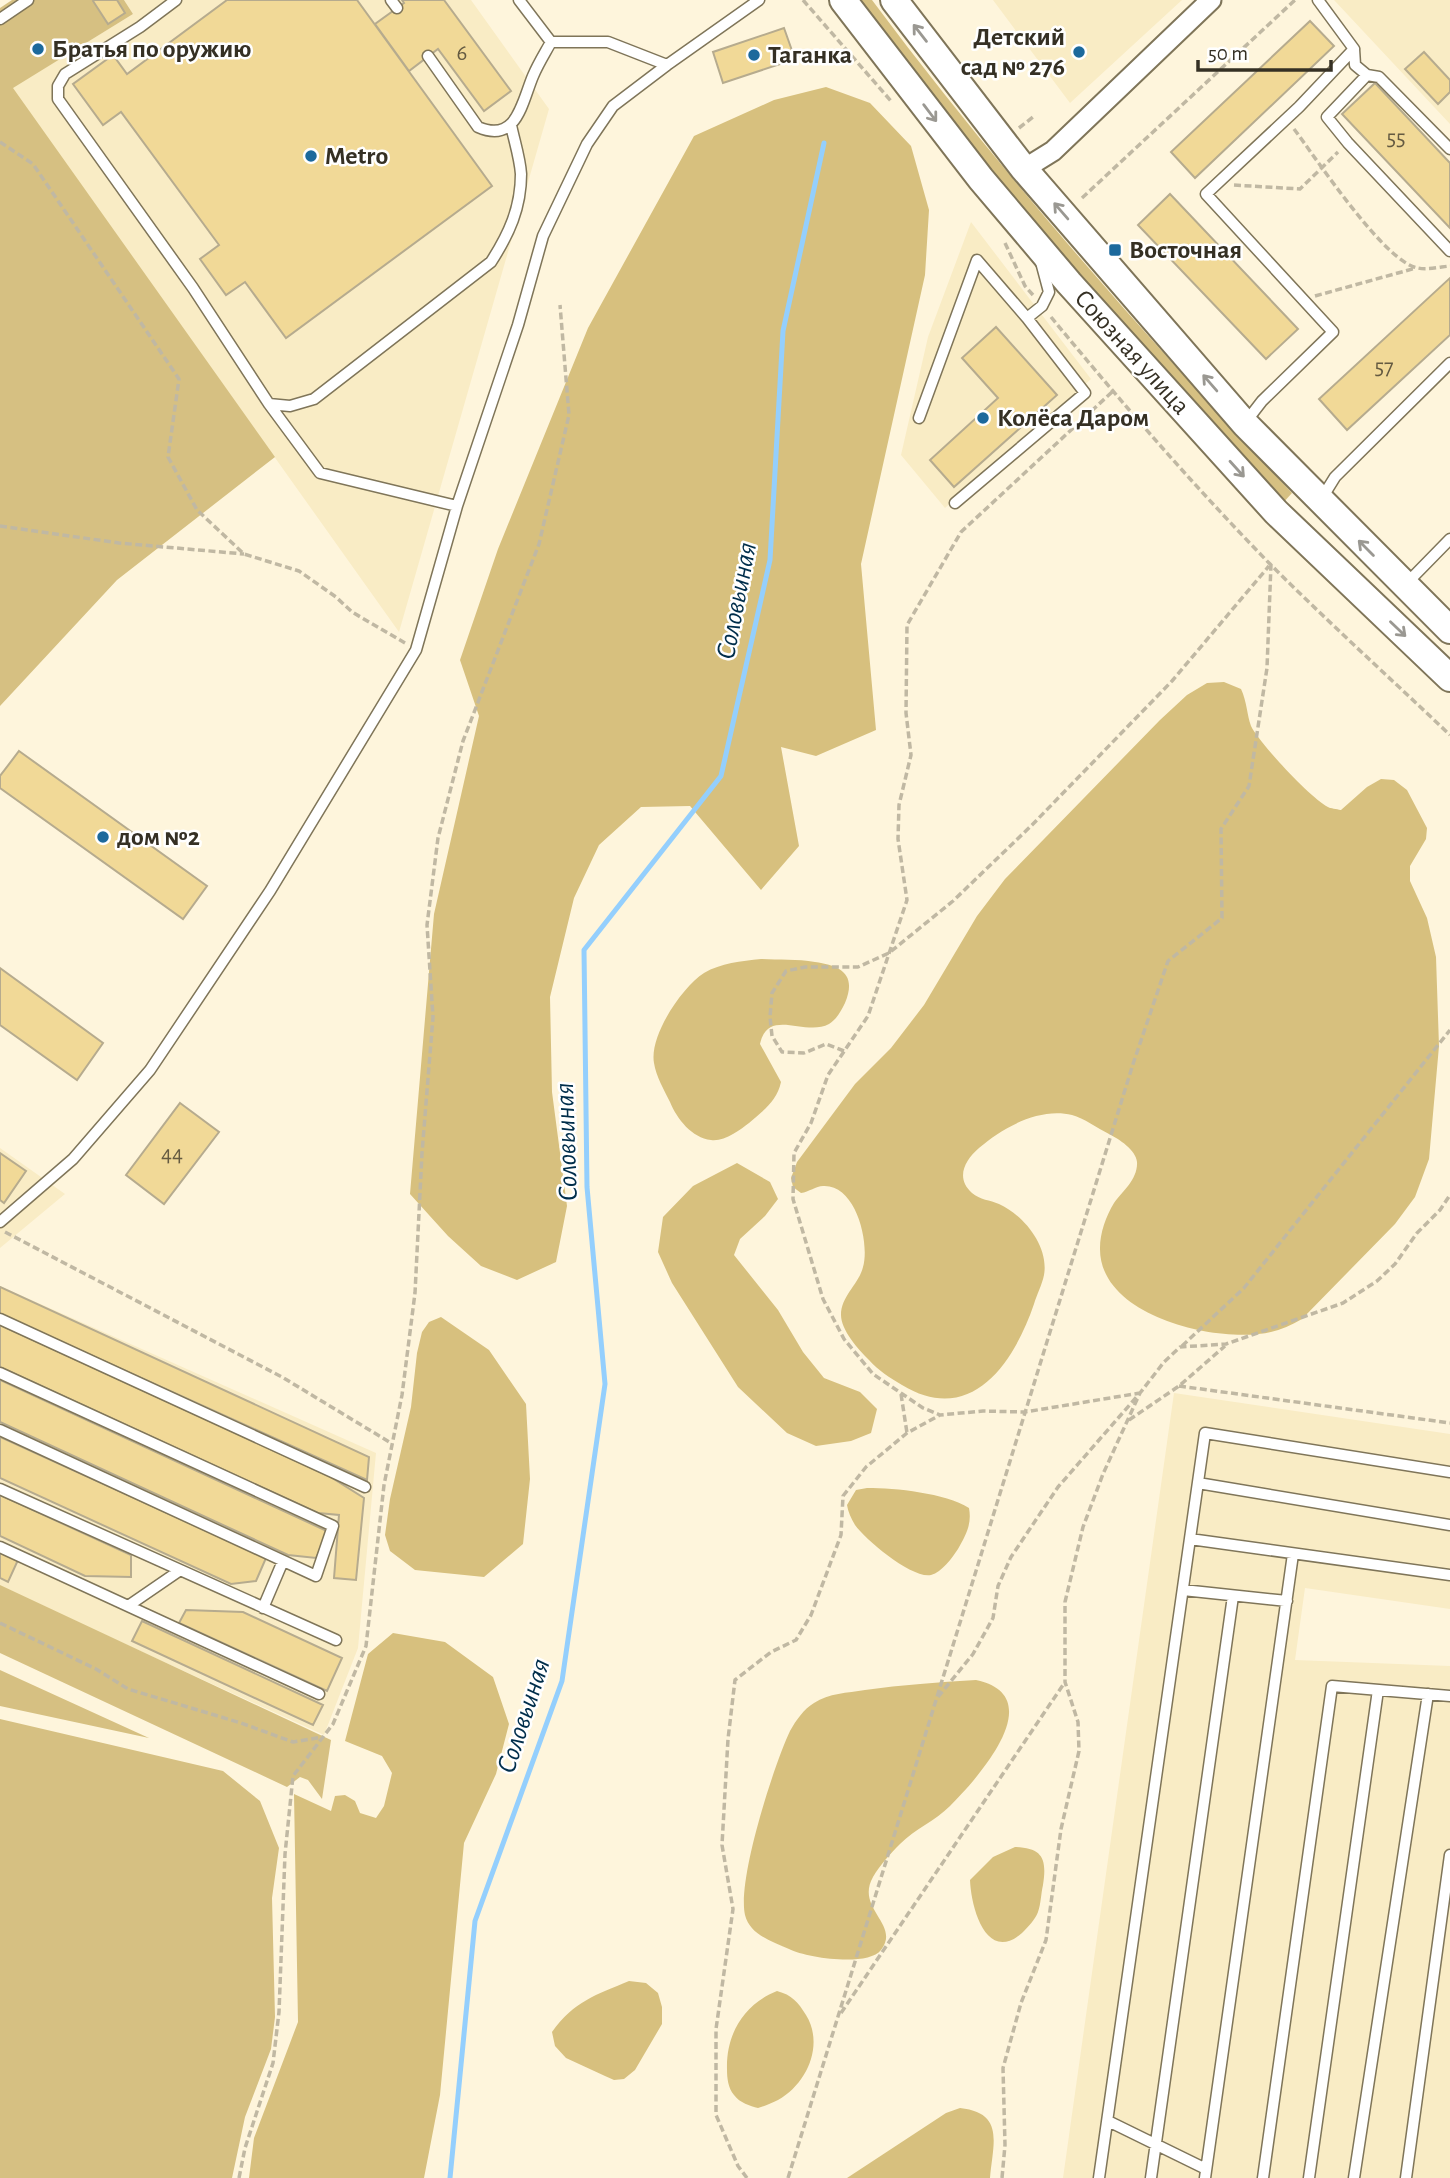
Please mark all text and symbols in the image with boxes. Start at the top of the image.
one-way arrow [912,24,927,42]
place label: Детский сад № 276 [961,24,1065,80]
scale bar [1198,28,1331,72]
place label: Братья по оружию [52,36,251,62]
marker: Братья по оружию [30,41,46,57]
house number: 6 [457,42,467,65]
place label: Таганка [768,42,852,68]
text: 50 m [1208,43,1248,64]
marker: Детский сад № 276 [1071,44,1087,60]
marker: Таганка [746,47,762,63]
one-way arrow [922,103,937,121]
house number: 55 [1386,127,1406,150]
place label: Metro [325,143,388,169]
marker: Metro [303,148,319,164]
one-way arrow [1053,202,1069,220]
place label: Восточная [1129,237,1242,263]
marker: Восточная [1107,242,1123,258]
street label: Союзная улица [1070,285,1195,419]
house number: 57 [1374,356,1394,379]
one-way arrow [1202,374,1218,392]
place label: Колёса Даром [997,405,1149,431]
marker: Колёса Даром [975,410,991,426]
one-way arrow [1229,460,1245,478]
one-way arrow [1358,539,1375,556]
water label: Соловьиная [712,540,762,662]
one-way arrow [1389,620,1406,637]
place label: дом №2 [117,824,200,850]
marker: дом №2 [95,829,111,845]
water label: Соловьиная [551,1082,583,1202]
house number: 44 [161,1143,183,1166]
water label: Соловьиная [492,1655,556,1777]

